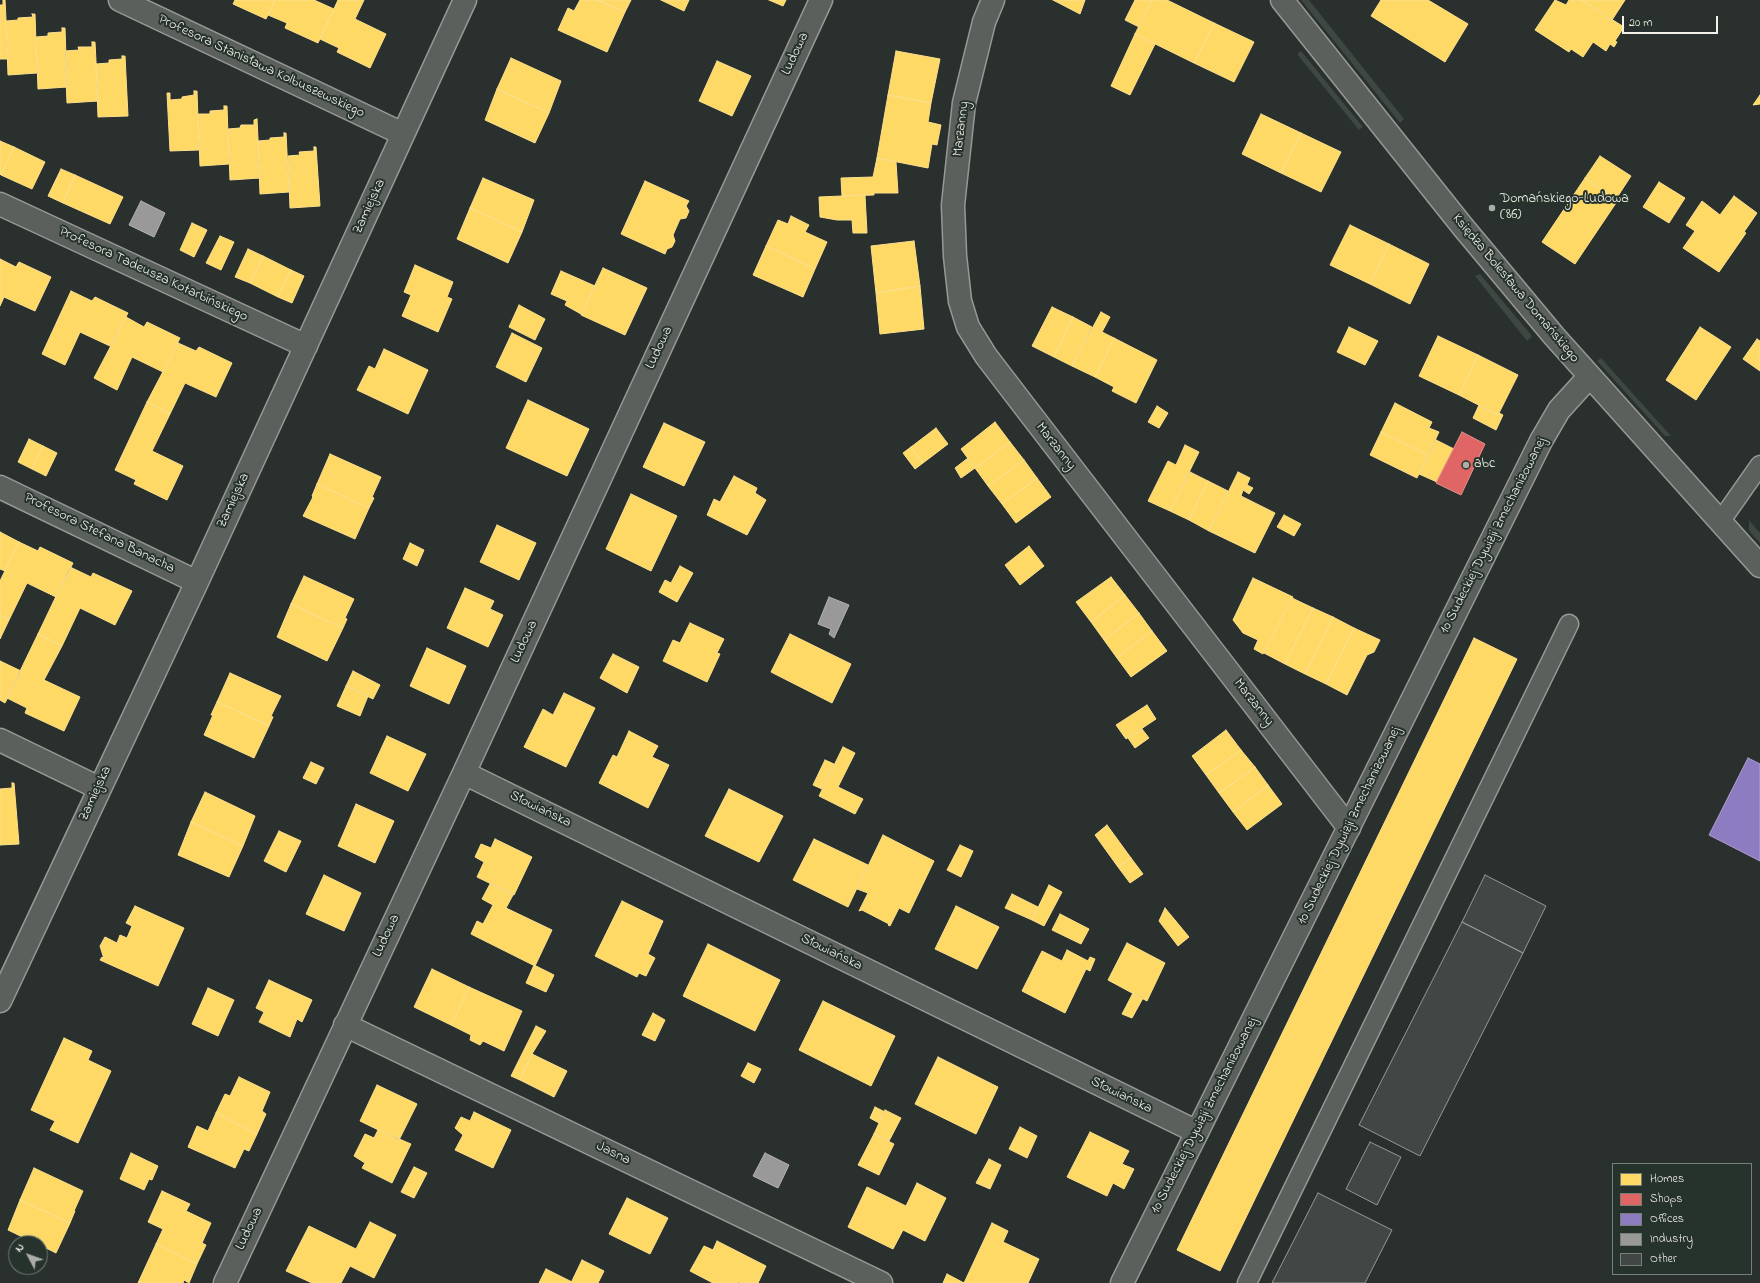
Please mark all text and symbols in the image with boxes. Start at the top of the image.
scale bar [1624,8,1720,34]
street label: Profesora Stanisława Kolbuszewskiego [155,12,367,122]
text: 20 m [1629,14,1652,32]
street label: Ludowa [779,30,813,78]
street label: Marzanny [950,100,974,158]
street label: Zamiejska [350,177,390,237]
place label: Domańskiego-Ludowa (86) [1500,192,1629,224]
marker: Domańskiego-Ludowa (86) [1487,203,1497,213]
street label: Księdza Bolesława Domańskiego [1448,211,1582,367]
street label: Profesora Tadeusza Kotarbińskiego [56,224,250,326]
street label: Ludowa [643,324,677,372]
street label: Marzanny [1031,420,1079,474]
street label: 10 Sudeckiej Dywizji Zmechanizowanej [1437,435,1551,637]
place label: abc [1474,457,1495,473]
marker: abc [1461,460,1471,470]
street label: Zamiejska [214,471,254,531]
street label: Profesora Stefana Banacha [21,490,177,578]
street label: Ludowa [508,618,542,666]
street label: Marzanny [1229,676,1277,730]
street label: 10 Sudeckiej Dywizji Zmechanizowanej [1295,724,1405,928]
street label: Zamiejska [76,764,116,824]
street label: Słowiańska [506,788,574,832]
street label: Ludowa [370,912,404,960]
street label: Słowiańska [797,931,865,975]
street label: 10 Sudeckiej Dywizji Zmechanizowanej [1148,1015,1262,1217]
street label: Słowiańska [1087,1074,1155,1118]
street label: Jasna [593,1139,633,1169]
legend [1612,1163,1752,1275]
text: Homes [1650,1170,1684,1188]
text: Shops [1650,1190,1682,1208]
street label: Ludowa [233,1205,267,1253]
text: Offices [1650,1210,1684,1228]
text: Industry [1650,1230,1693,1248]
north arrow [8,1235,48,1275]
text: N [11,1240,28,1256]
text: Other [1650,1250,1677,1268]

